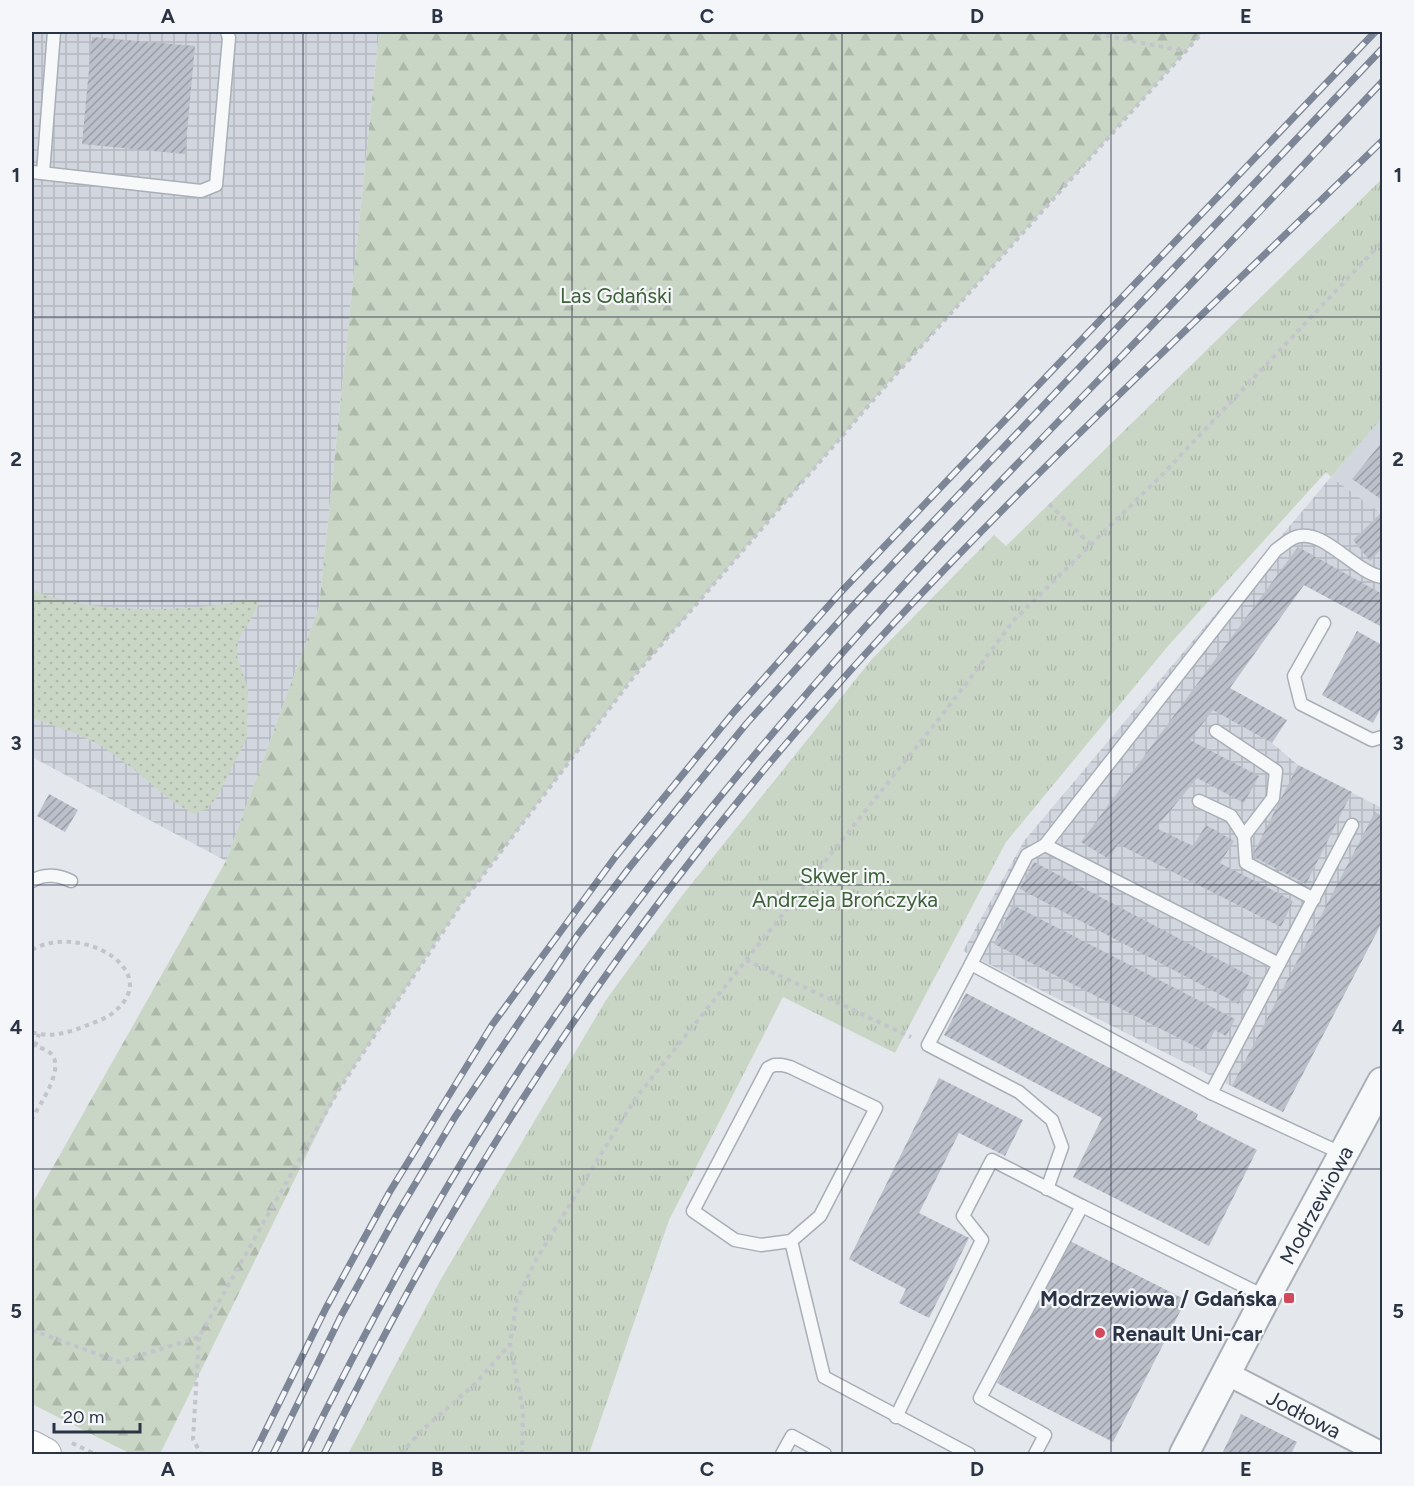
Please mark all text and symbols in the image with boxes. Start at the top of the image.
text: A [161,4,176,28]
text: B [431,4,443,28]
text: C [700,4,714,28]
text: D [970,4,984,28]
text: E [1240,4,1252,28]
text: 1 [12,163,20,187]
text: 1 [1394,163,1402,187]
park label: Las Gdański [560,283,672,308]
text: 2 [10,447,22,471]
text: 2 [1392,447,1404,471]
text: 3 [10,731,22,755]
text: 3 [1392,731,1404,755]
park label: Skwer im. Andrzeja Brończyka [752,863,938,912]
text: 4 [10,1015,23,1039]
text: 4 [1392,1015,1405,1039]
street label: Modrzewiowa [1274,1141,1358,1268]
place label: Modrzewiowa / Gdańska [1040,1286,1277,1311]
marker: Modrzewiowa / Gdańska [1282,1291,1296,1305]
text: 5 [10,1299,22,1323]
text: 5 [1392,1299,1404,1323]
place label: Renault Uni-car [1112,1321,1262,1346]
marker: Renault Uni-car [1093,1326,1107,1340]
street label: Jodłowa [1263,1384,1345,1443]
scale bar [54,1396,140,1434]
text: 20 m [63,1406,104,1428]
text: A [161,1457,176,1481]
text: B [431,1457,443,1481]
text: C [700,1457,714,1481]
text: D [970,1457,984,1481]
text: E [1240,1457,1252,1481]

